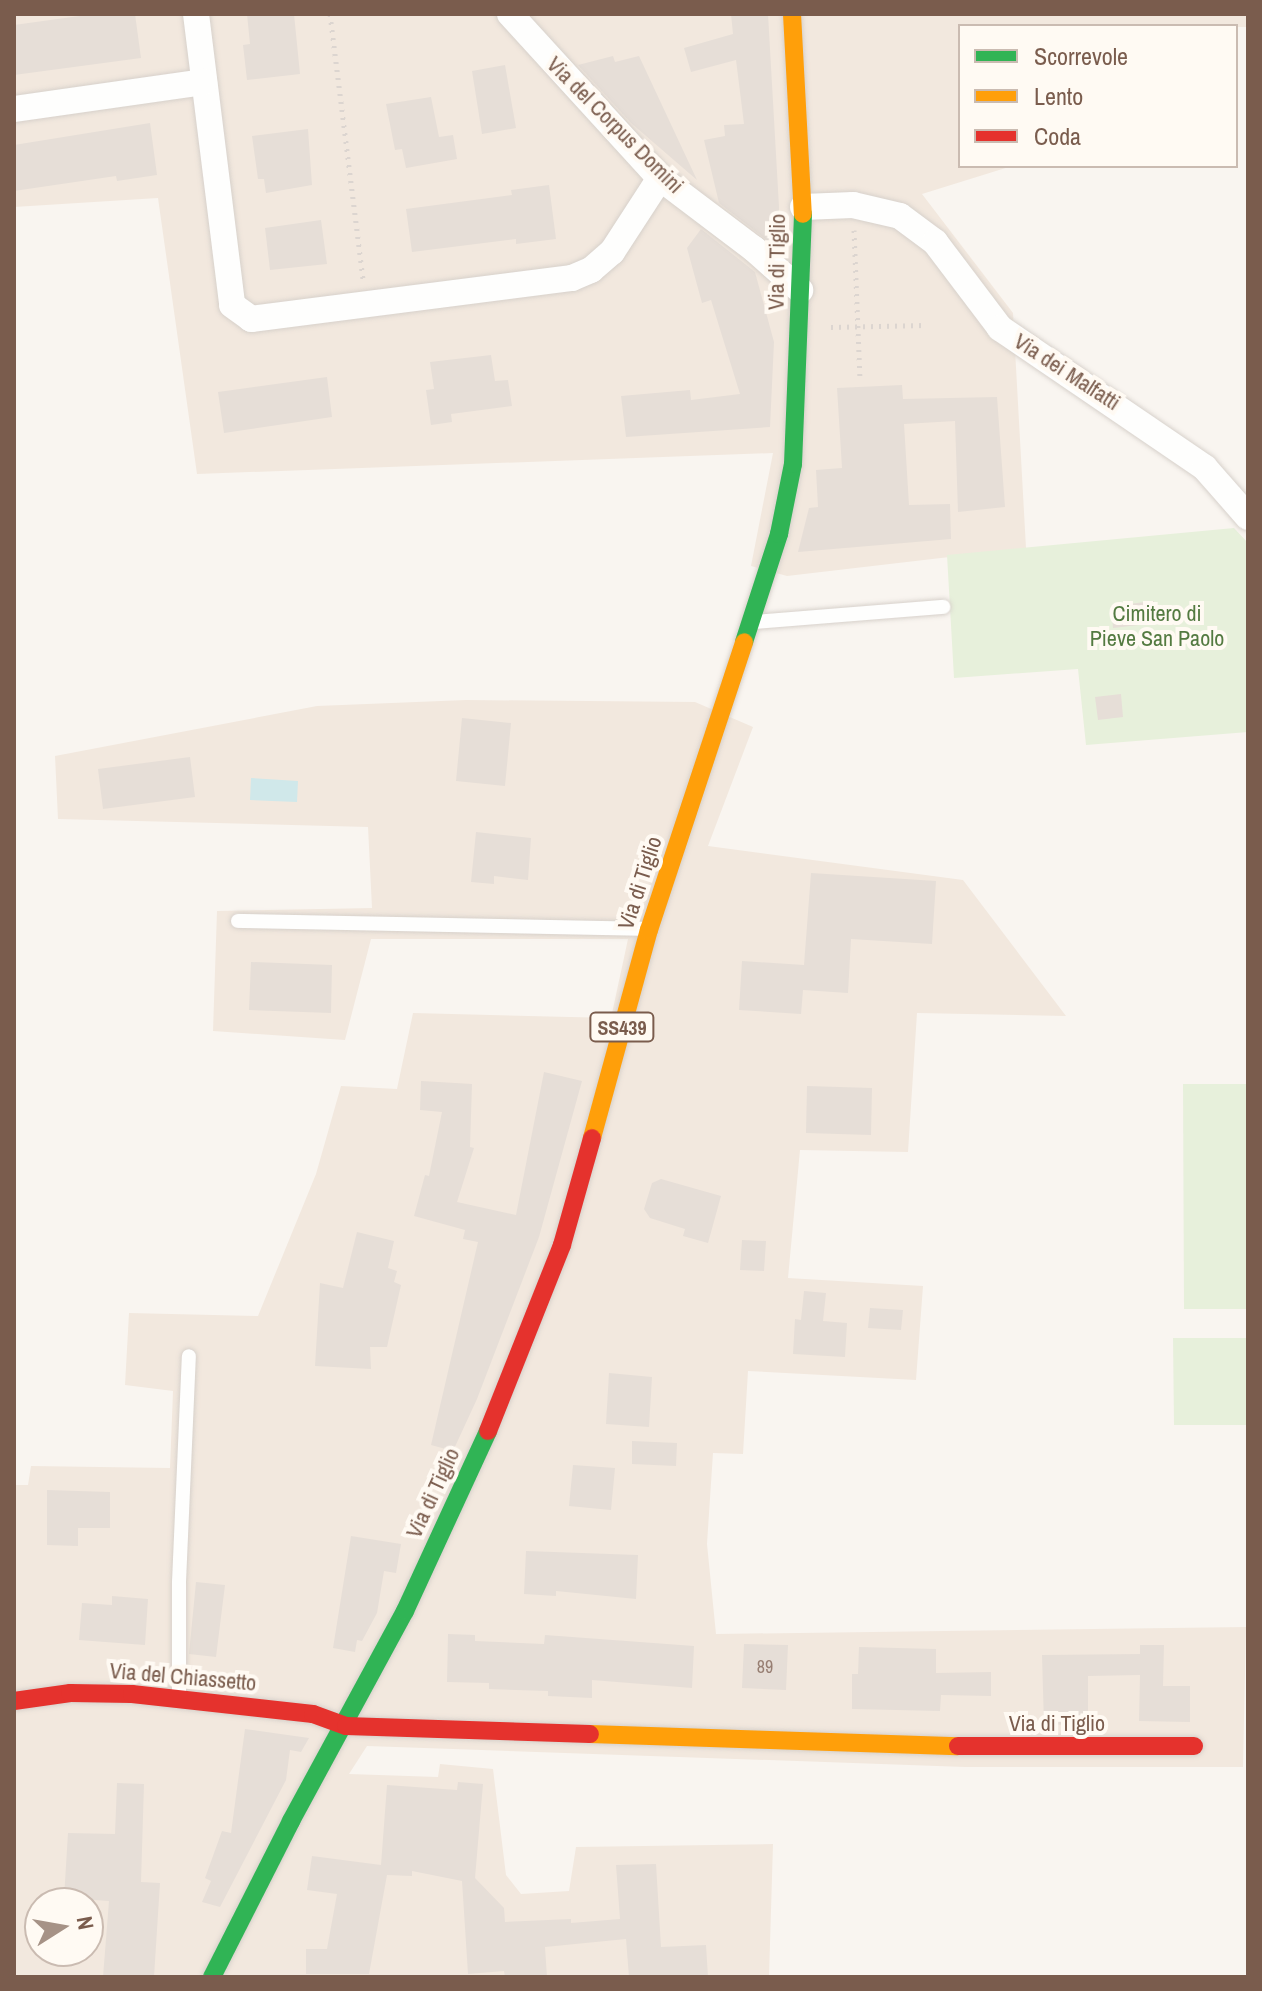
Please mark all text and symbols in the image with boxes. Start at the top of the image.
legend [958,24,1238,168]
text: Scorrevole [1034,40,1128,72]
street label: Via del Corpus Domini [541,51,689,199]
text: Lento [1034,80,1083,112]
text: Coda [1034,120,1081,152]
street label: Via di Tiglio [763,213,791,311]
street label: Via dei Malfatti [1009,328,1125,416]
park label: Cimitero di Pieve San Paolo [1090,600,1224,652]
street label: Via di Tiglio [613,833,667,933]
road number: SS439 [588,1011,656,1043]
street label: Via di Tiglio [401,1444,465,1542]
house number: 89 [757,1656,773,1678]
street label: Via del Chiassetto [109,1657,257,1697]
street label: Via di Tiglio [1009,1711,1105,1737]
north arrow [24,1887,104,1967]
text: N [70,1914,102,1932]

